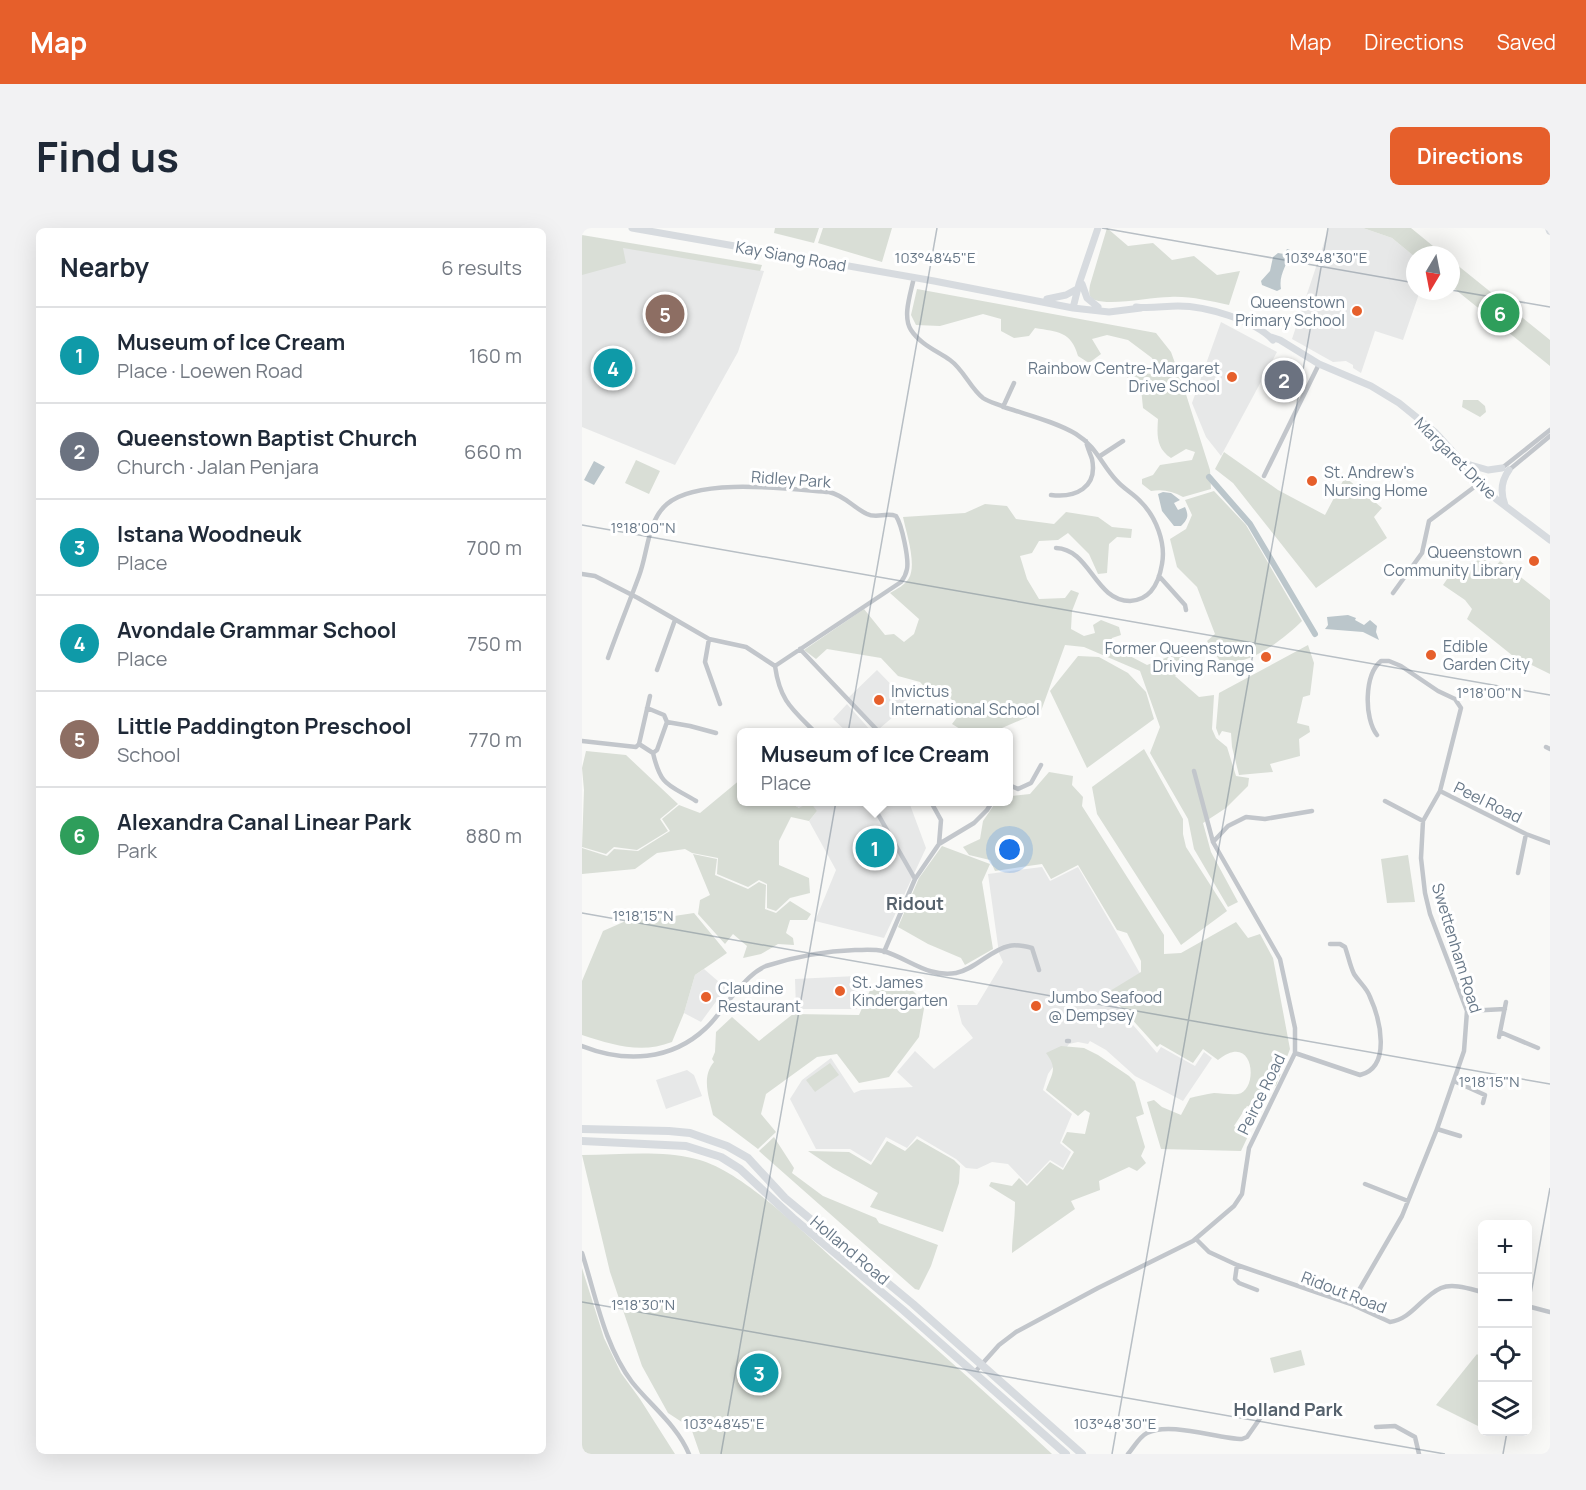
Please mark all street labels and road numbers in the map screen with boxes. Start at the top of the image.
street label: Kay Siang Road [734,235,848,277]
street label: Margaret Drive [1410,412,1502,504]
street label: Ridley Park [750,465,833,493]
street label: Peel Road [1450,776,1526,828]
street label: Swettenham Road [1427,880,1487,1016]
street label: Peirce Road [1232,1050,1290,1138]
street label: Holland Road [806,1210,894,1290]
street label: Ridout Road [1298,1266,1390,1318]

